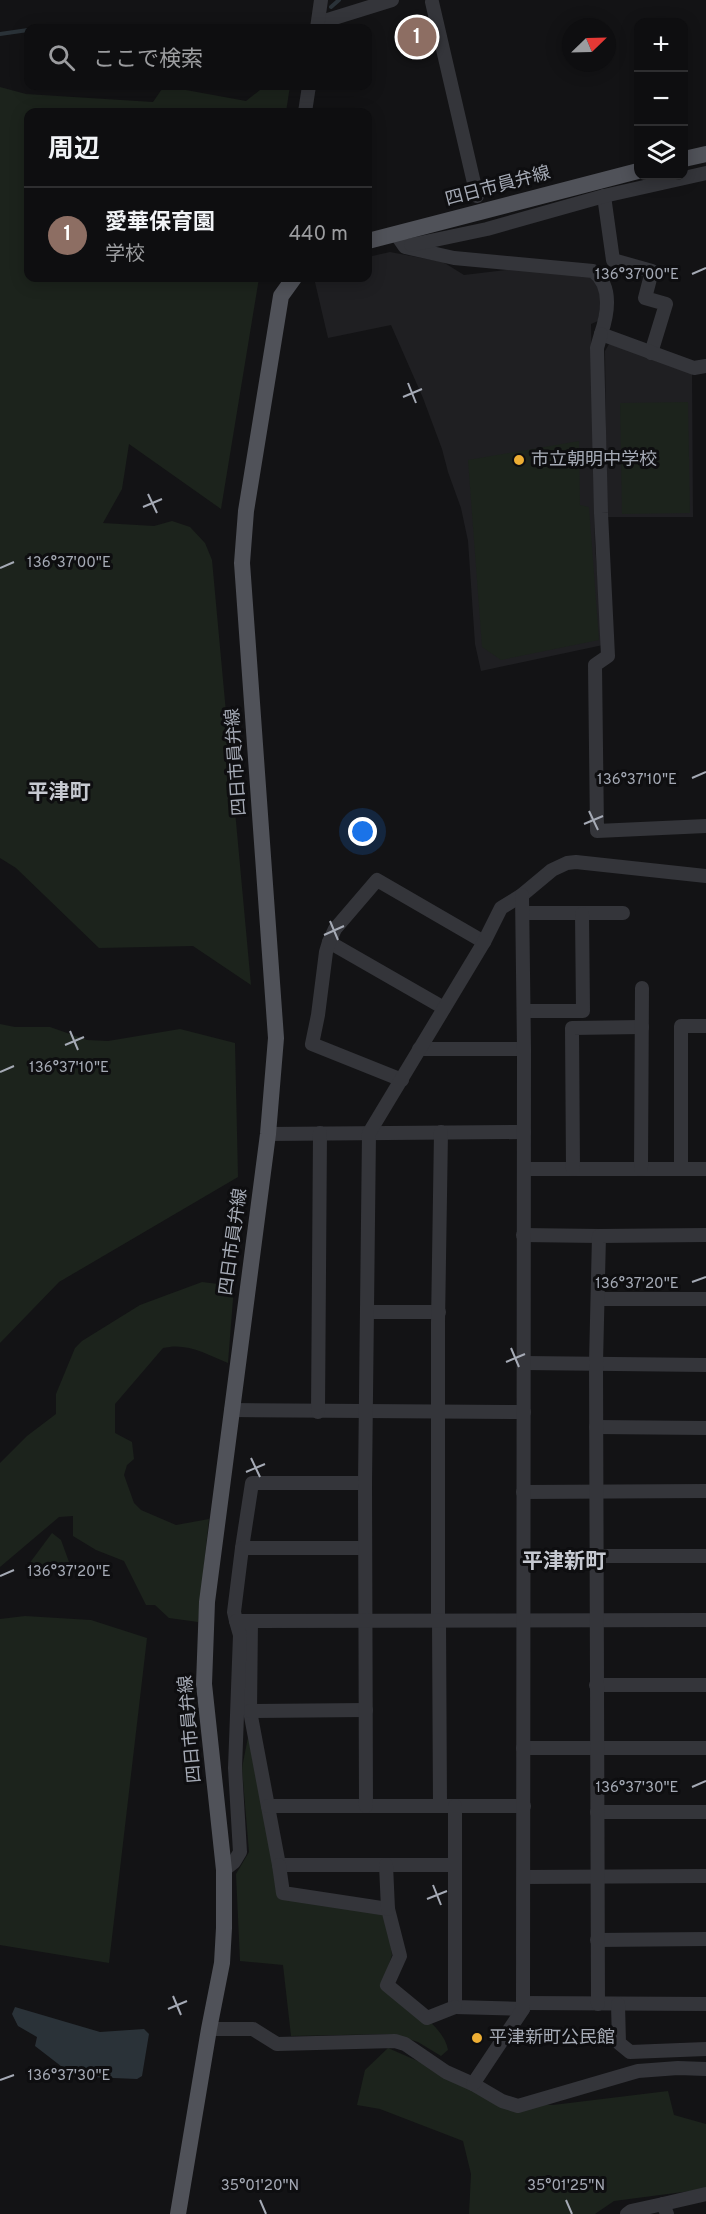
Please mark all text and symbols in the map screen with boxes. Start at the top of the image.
pin: 1 [398,15,436,60]
north arrow [562,18,616,72]
map controls [634,18,688,180]
button: + [634,18,688,72]
search box [24,24,372,90]
icon: search [45,41,78,74]
text: ここで検索 [93,47,203,74]
button: − [634,72,688,126]
button: layers [634,126,688,180]
text: 周辺 [48,134,100,167]
street label: 四日市員弁線 [443,162,553,212]
text: 愛華保育園 [105,210,215,237]
text: 1 [64,222,72,248]
text: 440 m [289,222,348,248]
text: 学校 [105,242,145,268]
text: 136°37'00"E [595,266,679,285]
place label: 市立朝明中学校 [531,449,657,472]
marker: 市立朝明中学校 [512,453,526,467]
text: 136°37'00"E [27,554,111,573]
street label: 四日市員弁線 [222,707,252,817]
text: 136°37'10"E [597,771,677,790]
district label: 平津町 [28,780,91,807]
your location [348,817,377,846]
text: 136°37'10"E [29,1059,109,1078]
street label: 四日市員弁線 [215,1187,253,1297]
text: 136°37'20"E [595,1275,679,1294]
district label: 平津新町 [522,1549,606,1576]
text: 136°37'20"E [27,1563,111,1582]
street label: 四日市員弁線 [175,1674,207,1784]
text: 136°37'30"E [595,1779,679,1798]
place label: 平津新町公民館 [489,2027,615,2050]
marker: 平津新町公民館 [470,2031,484,2045]
text: 136°37'30"E [27,2067,111,2086]
text: 35°01'20"N [221,2177,299,2196]
text: 35°01'25"N [527,2177,605,2196]

